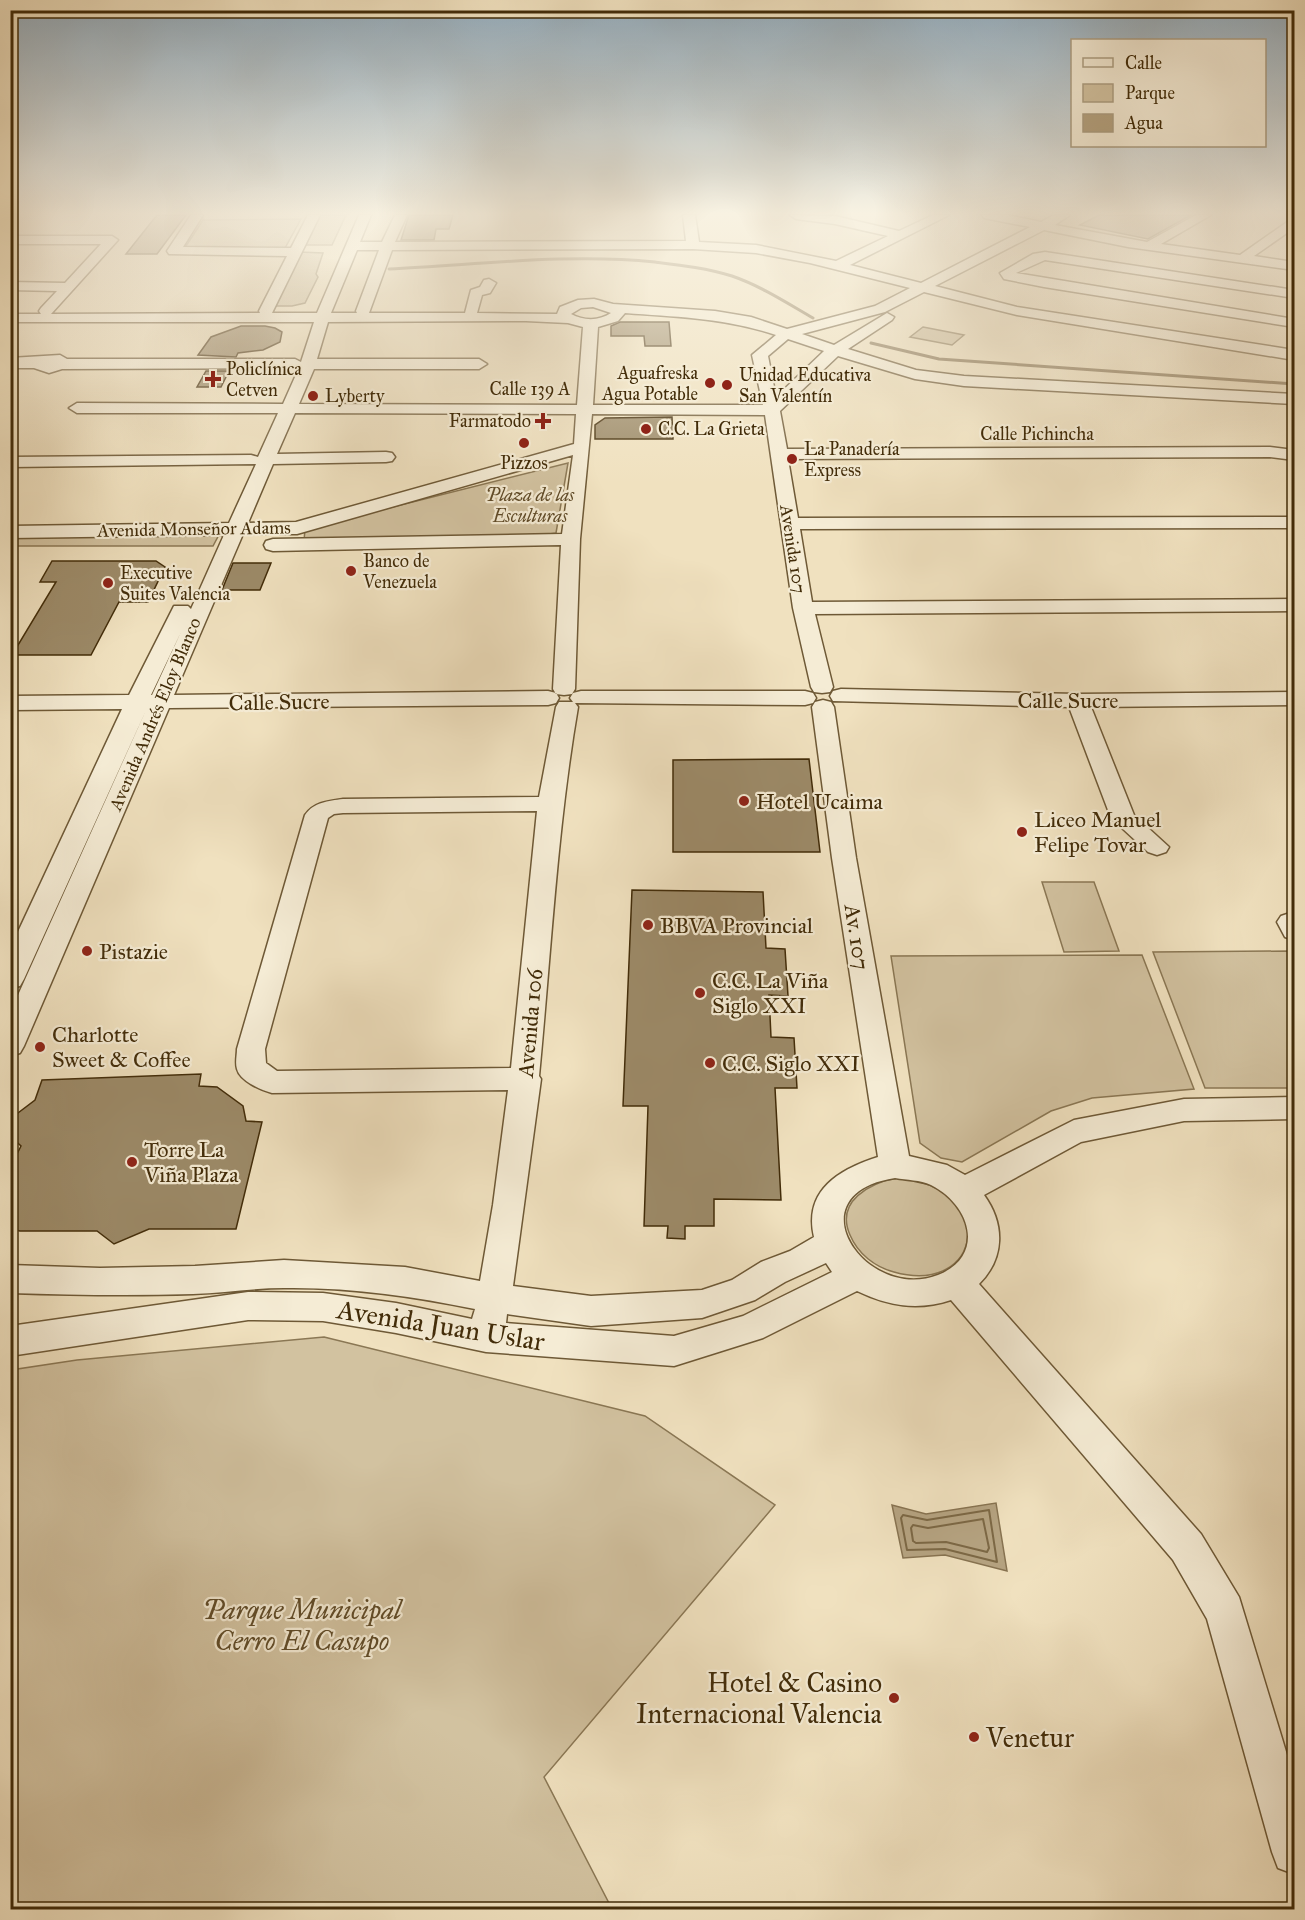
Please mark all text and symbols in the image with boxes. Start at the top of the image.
legend [1071,39,1266,147]
text: Calle [1125,52,1162,74]
text: Parque [1125,82,1175,105]
text: Agua [1124,112,1163,135]
place label: Policlínica Cetven [226,358,302,401]
place label: Aguafreska Agua Potable [601,362,698,406]
place label: Unidad Educativa San Valentín [739,364,871,407]
marker: Policlínica Cetven [204,370,222,388]
marker: Aguafreska Agua Potable [703,376,717,390]
street label: Calle 139 A [490,378,570,400]
marker: Unidad Educativa San Valentín [720,378,734,392]
place label: Lyberty [325,385,385,407]
marker: Lyberty [306,389,320,403]
place label: Farmatodo [449,410,531,432]
marker: Farmatodo [536,414,550,428]
place label: C.C. La Grieta [658,418,765,440]
marker: C.C. La Grieta [639,422,653,436]
street label: Calle Pichincha [980,423,1094,445]
marker: Pizzos [517,436,531,450]
place label: La Panadería Express [804,438,900,481]
place label: Pizzos [500,452,548,474]
marker: La Panadería Express [785,452,799,466]
park label: Plaza de las Esculturas [486,484,575,527]
street label: Avenida 107 [775,502,811,595]
street label: Avenida Monseñor Adams [96,516,291,542]
place label: Banco de Venezuela [362,550,437,593]
place label: Executive Suites Valencia [120,562,230,605]
marker: Banco de Venezuela [344,564,358,578]
marker: Executive Suites Valencia [101,576,115,590]
street label: Avenida Andrés Eloy Blanco [104,614,206,815]
street label: Calle Sucre [1018,687,1118,714]
street label: Calle Sucre [228,688,330,716]
place label: Hotel Ucaima [756,788,884,815]
marker: Hotel Ucaima [737,794,751,808]
place label: Liceo Manuel Felipe Tovar [1034,806,1161,858]
marker: Liceo Manuel Felipe Tovar [1015,825,1029,839]
street label: Av. 107 [838,901,876,972]
place label: BBVA Provincial [660,912,813,939]
marker: BBVA Provincial [641,918,655,932]
place label: Pistazie [99,938,168,965]
marker: Pistazie [80,944,94,958]
street label: Avenida 106 [512,967,548,1079]
place label: C.C. La Viña Siglo XXI [712,967,829,1019]
marker: C.C. La Viña Siglo XXI [693,986,707,1000]
place label: Charlotte Sweet & Coffee [52,1021,191,1073]
marker: Charlotte Sweet & Coffee [33,1040,47,1054]
place label: C.C. Siglo XXI [722,1050,860,1077]
marker: C.C. Siglo XXI [703,1056,717,1070]
place label: Torre La Viña Plaza [143,1136,239,1188]
marker: Torre La Viña Plaza [125,1155,139,1169]
street label: Avenida Juan Uslar [334,1292,548,1358]
park label: Parque Municipal Cerro El Casupo [203,1593,404,1658]
place label: Hotel & Casino Internacional Valencia [636,1666,883,1730]
marker: Hotel & Casino Internacional Valencia [887,1691,901,1705]
place label: Venetur [985,1721,1075,1754]
marker: Venetur [967,1730,981,1744]

